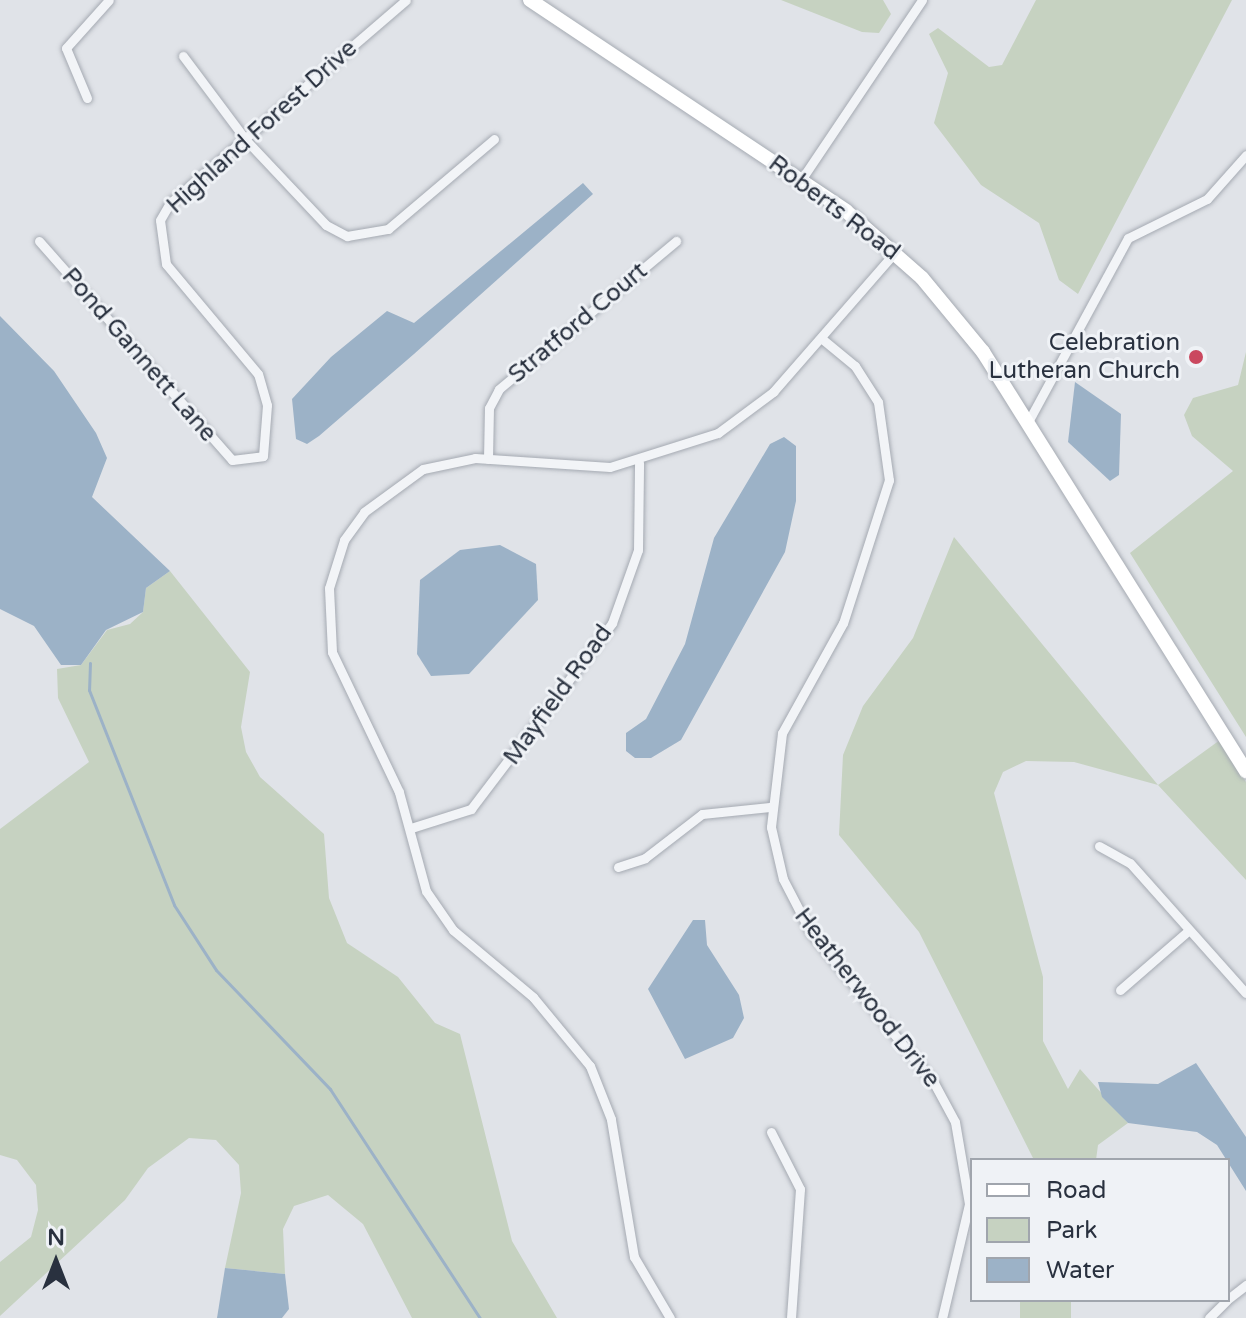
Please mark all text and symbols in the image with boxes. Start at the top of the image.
street label: Highland Forest Drive [161,34,363,220]
street label: Roberts Road [763,149,905,267]
street label: Stratford Court [503,257,653,389]
street label: Pond Gannett Lane [56,262,222,448]
place label: Celebration Lutheran Church [989,329,1180,385]
marker: Celebration Lutheran Church [1187,348,1205,366]
street label: Mayfield Road [498,619,618,771]
street label: Heatherwood Drive [788,903,946,1093]
legend [970,1158,1230,1302]
text: Road [1046,1176,1106,1205]
text: Park [1046,1216,1097,1245]
north arrow [16,1222,96,1302]
text: N [47,1225,65,1251]
text: Water [1046,1256,1114,1285]

